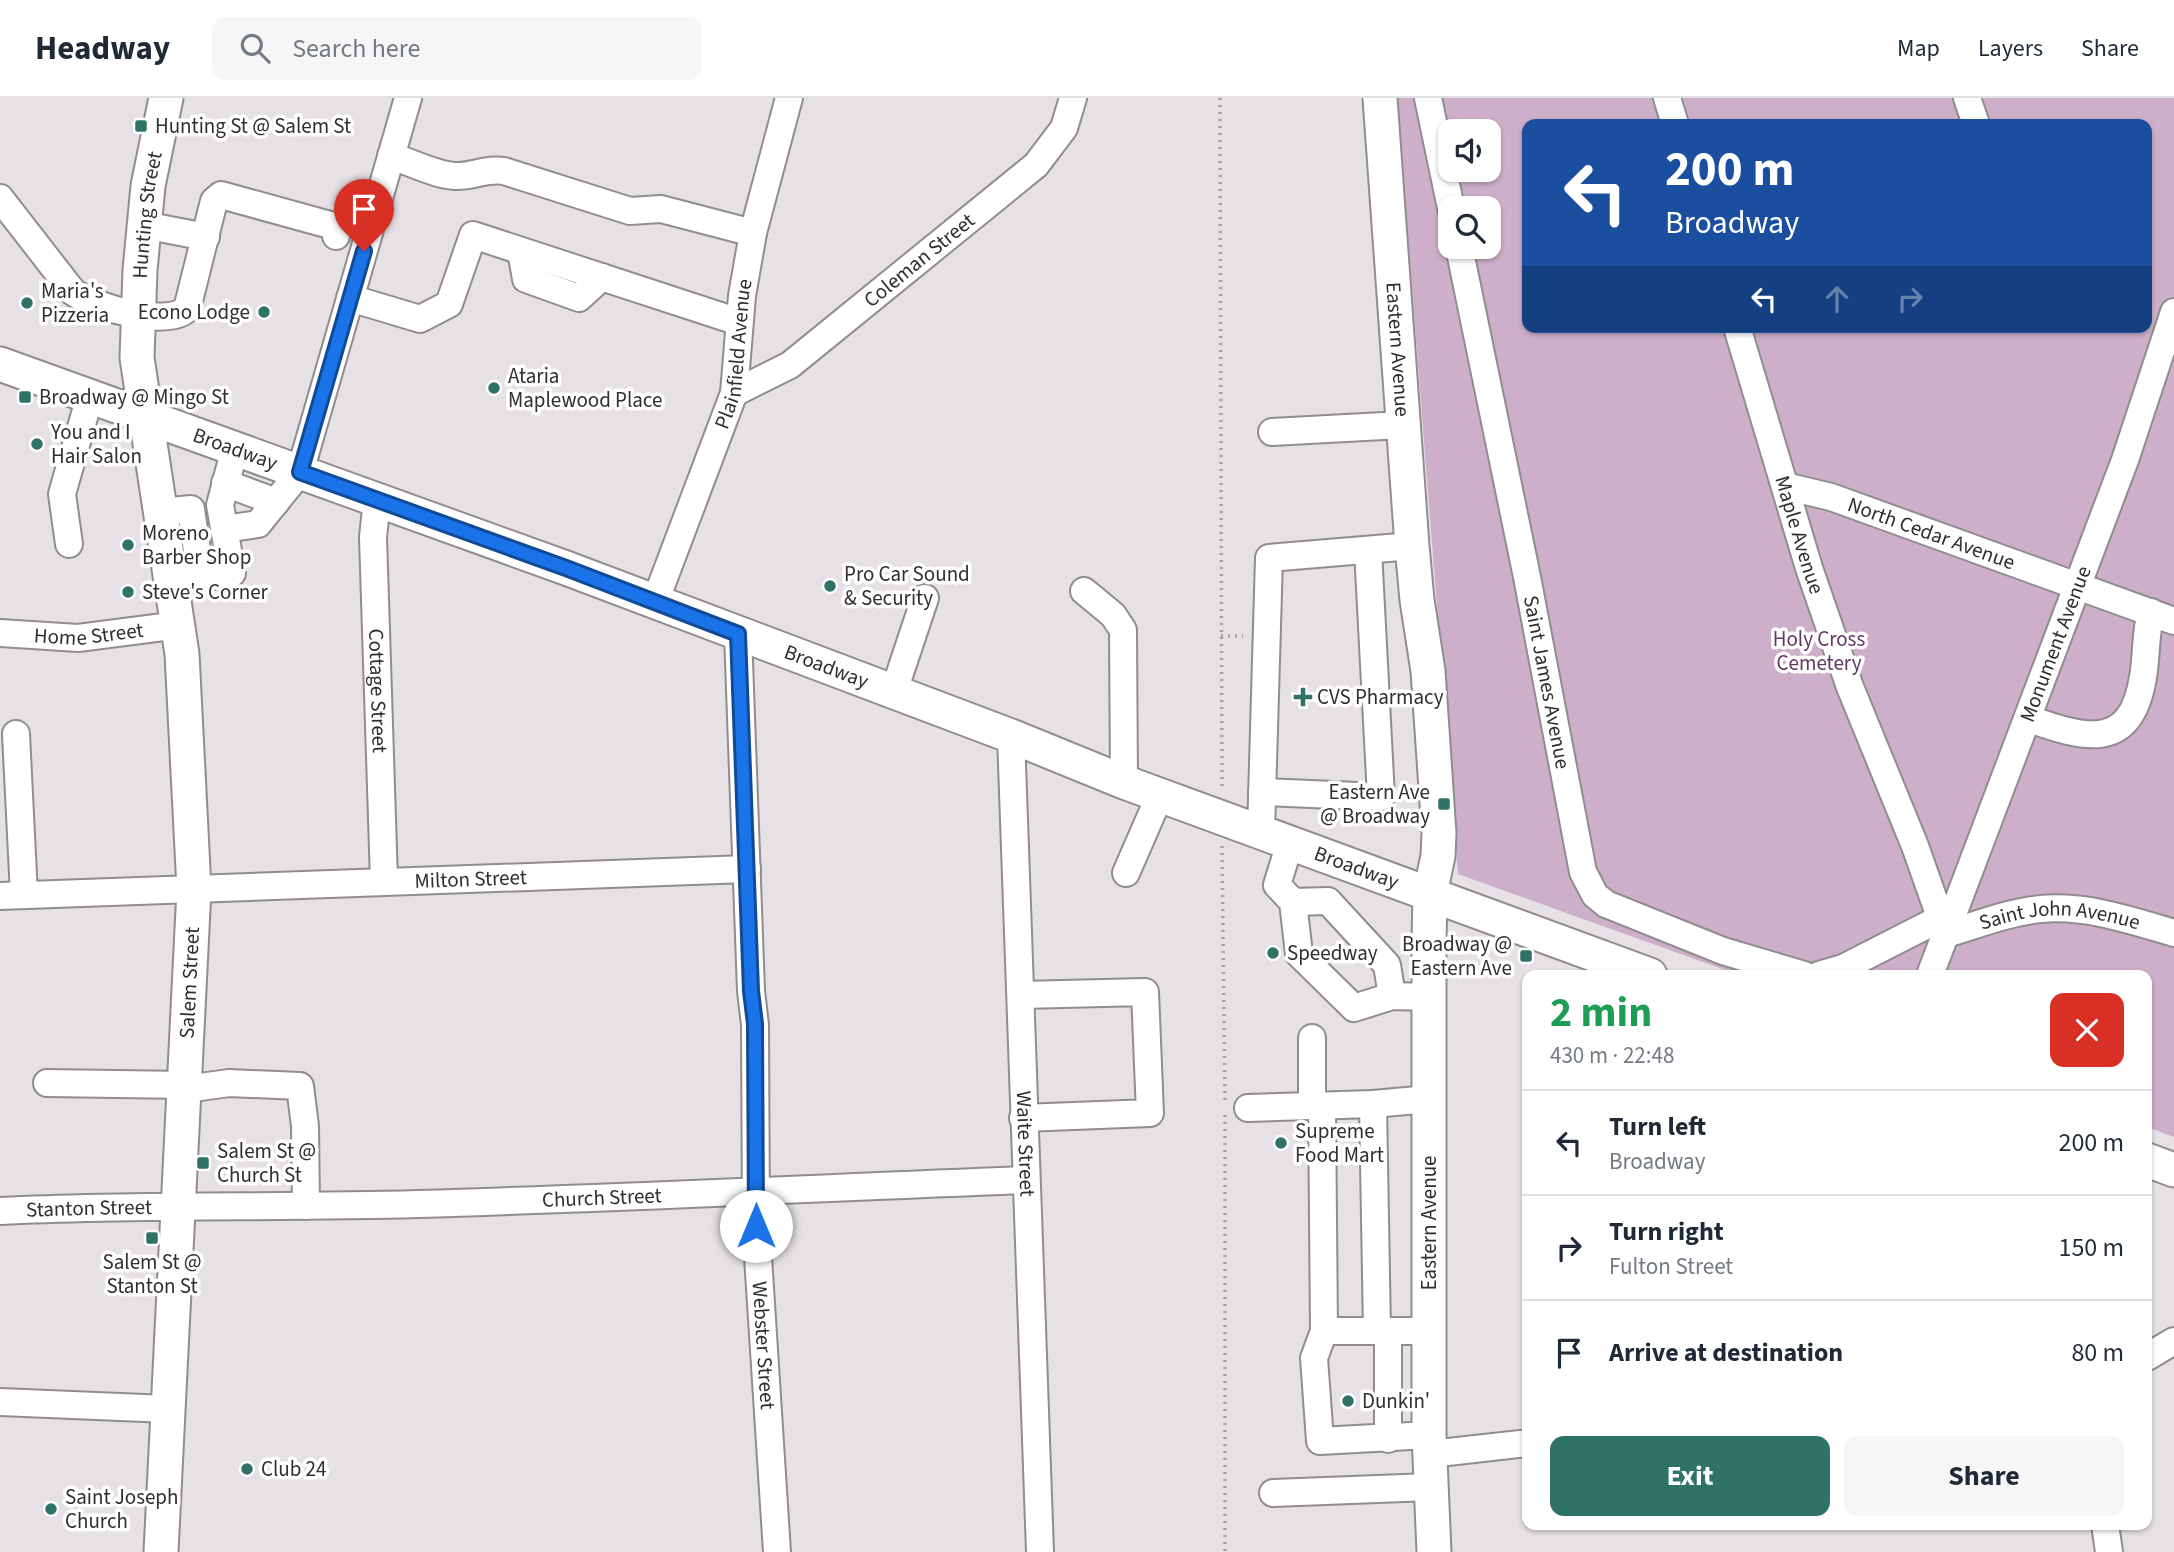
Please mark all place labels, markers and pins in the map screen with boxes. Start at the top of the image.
place label: Hunting St @ Salem St [155,111,351,141]
marker: Hunting St @ Salem St [133,118,149,134]
pin [334,179,394,251]
place label: Maria's Pizzeria [41,276,109,330]
marker: Maria's Pizzeria [19,295,35,311]
place label: Econo Lodge [138,297,250,327]
marker: Econo Lodge [256,304,272,320]
place label: Ataria Maplewood Place [508,361,662,415]
marker: Ataria Maplewood Place [486,380,502,396]
place label: Broadway @ Mingo St [39,382,229,412]
marker: Broadway @ Mingo St [17,389,33,405]
place label: You and I Hair Salon [50,417,142,471]
marker: You and I Hair Salon [29,436,45,452]
place label: Moreno Barber Shop [142,518,251,572]
marker: Moreno Barber Shop [120,537,136,553]
place label: Pro Car Sound & Security [844,559,970,613]
place label: Steve's Corner [142,577,269,607]
marker: Pro Car Sound & Security [822,578,838,594]
marker: Steve's Corner [120,584,136,600]
place label: CVS Pharmacy [1317,682,1444,712]
marker: CVS Pharmacy [1295,689,1311,705]
place label: Eastern Ave @ Broadway [1320,777,1430,831]
marker: Eastern Ave @ Broadway [1436,796,1452,812]
place label: Broadway @ Eastern Ave [1402,929,1512,983]
place label: Speedway [1287,938,1378,968]
marker: Speedway [1265,945,1281,961]
marker: Broadway @ Eastern Ave [1518,948,1534,964]
place label: Supreme Food Mart [1295,1116,1384,1170]
marker: Supreme Food Mart [1273,1135,1289,1151]
place label: Salem St @ Church St [217,1136,316,1190]
marker: Salem St @ Church St [195,1155,211,1171]
marker: Salem St @ Stanton St [144,1230,160,1246]
place label: Salem St @ Stanton St [103,1247,201,1301]
place label: Dunkin' [1362,1386,1430,1416]
marker: Dunkin' [1340,1393,1356,1409]
place label: Club 24 [261,1454,326,1484]
marker: Club 24 [239,1461,255,1477]
place label: Saint Joseph Church [65,1482,178,1536]
marker: Saint Joseph Church [43,1501,59,1517]

